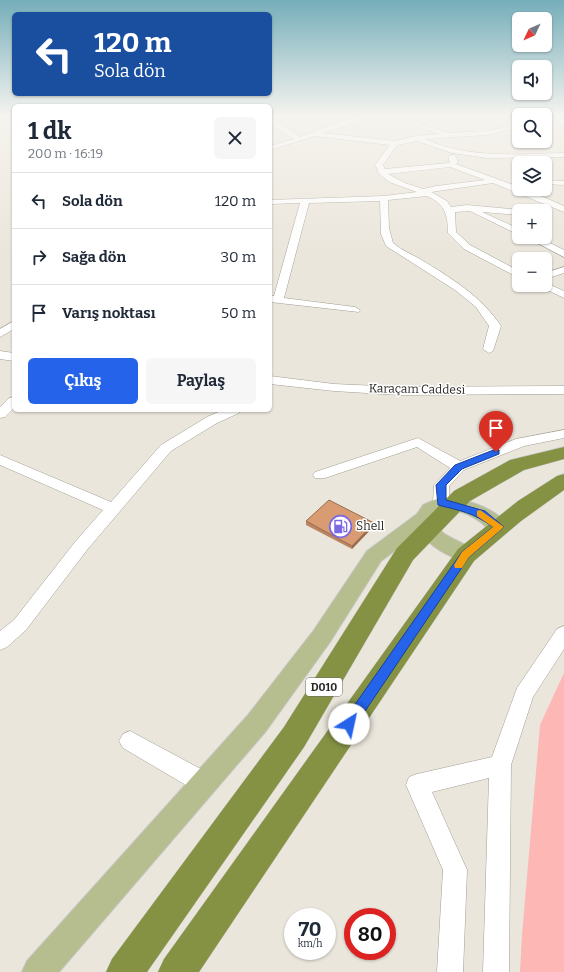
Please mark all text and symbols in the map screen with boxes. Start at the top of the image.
north arrow [512,12,552,52]
map controls [512,12,552,292]
text: 120 m [94,26,171,59]
icon: left [28,28,80,80]
text: Sola dön [94,60,166,82]
button: sound [512,60,552,100]
button: search [512,108,552,148]
text: 1 dk [28,117,71,145]
button: close [214,117,256,159]
text: 200 m · 16:19 [28,146,103,161]
button: layers [512,156,552,196]
icon: left [28,190,50,212]
text: Sola dön [62,192,123,210]
text: 120 m [215,192,256,210]
button: + [512,204,552,244]
icon: right [28,246,50,268]
text: Sağa dön [62,248,126,266]
text: 30 m [221,248,256,266]
button: − [512,252,552,292]
icon: arrive [28,302,50,324]
text: Varış noktası [62,304,155,322]
text: 50 m [221,304,256,322]
button: Çıkış [28,358,138,404]
button: Paylaş [146,358,256,404]
street label: Karaçam Caddesi [369,381,466,397]
pin [479,411,513,452]
icon: arrive [485,417,507,439]
fuel station icon: Shell [327,513,353,539]
place label: Shell [356,519,385,533]
road number: D010 [306,678,342,696]
position arrow [328,703,370,745]
speed limit sign: 80 [344,908,396,960]
text: 70 [298,917,322,941]
text: km/h [298,938,322,950]

